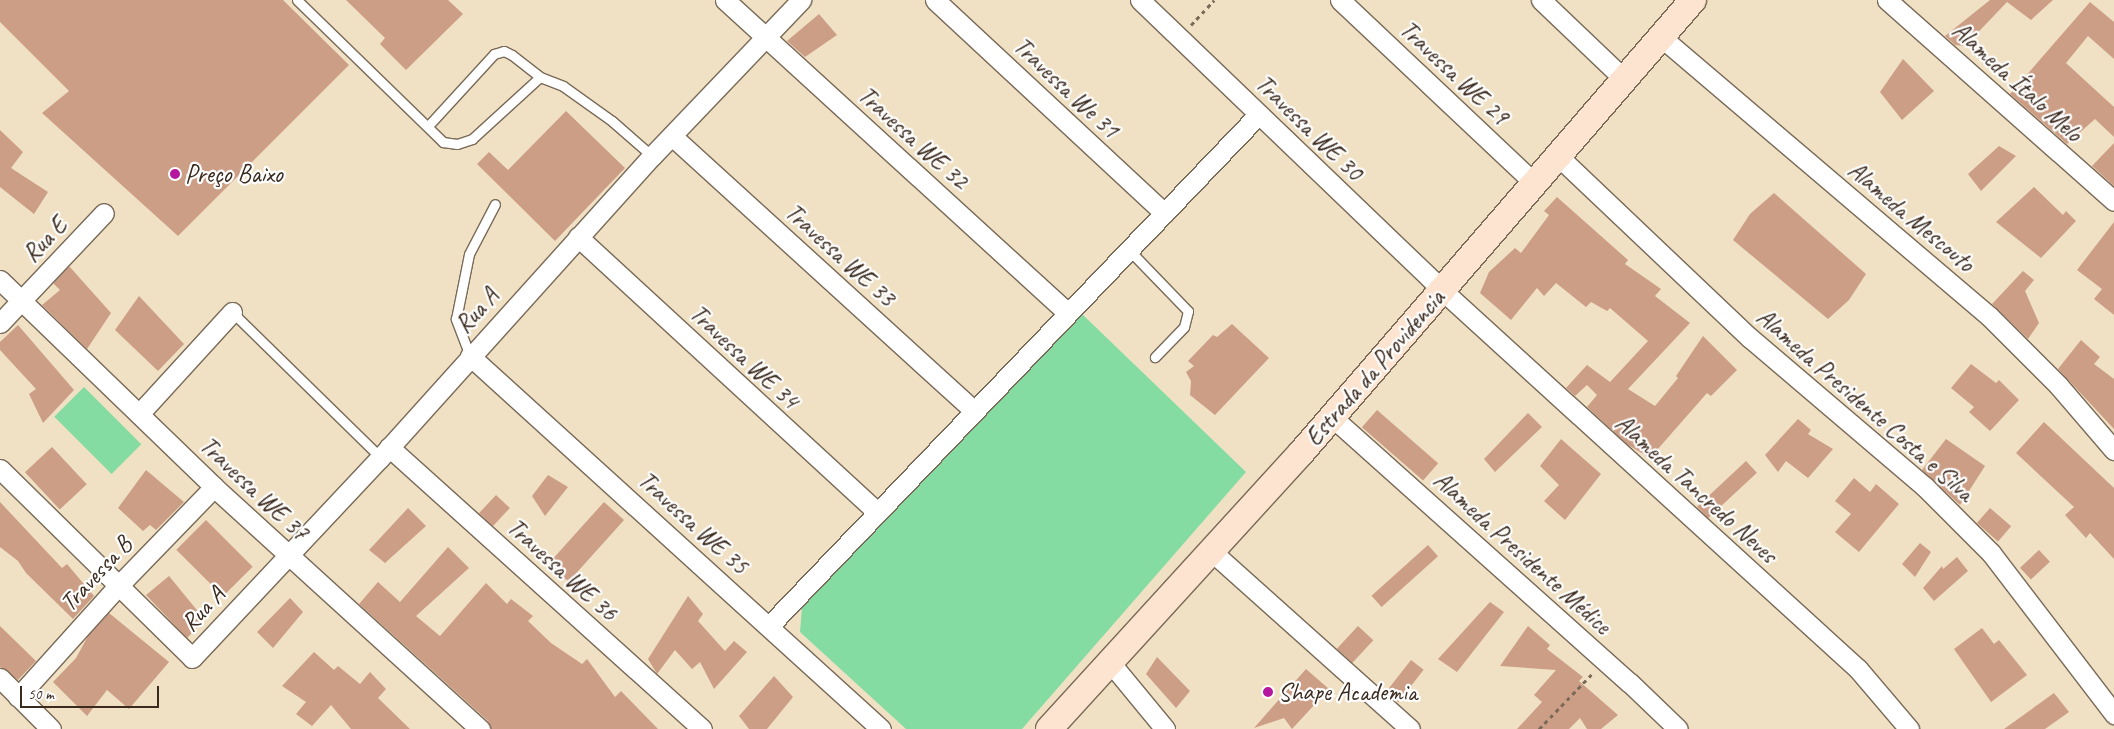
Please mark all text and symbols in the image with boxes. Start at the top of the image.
street label: Travessa WE 29 [1393,15,1515,131]
street label: Alameda Ítalo Melo [1946,16,2088,148]
street label: Travessa We 31 [1007,31,1125,145]
street label: Travessa WE 30 [1249,69,1369,187]
street label: Travessa WE 32 [851,80,975,196]
street label: Alameda Mescouto [1842,155,1980,279]
place label: Preço Baixo [185,159,283,189]
marker: Preço Baixo [169,168,181,180]
street label: Travessa WE 33 [778,197,902,313]
street label: Rua E [17,211,73,269]
street label: Rua A [449,282,505,340]
street label: Estrada da Providencia [1299,284,1451,452]
street label: Travessa WE 34 [683,299,805,415]
street label: Alameda Presidente Costa e Silva [1750,302,1980,508]
street label: Alameda Tancredo Neves [1609,408,1783,570]
street label: Travessa WE 37 [193,431,315,547]
street label: Travessa WE 35 [631,465,755,581]
street label: Alameda Presidente Médice [1427,465,1617,641]
street label: Travessa WE 36 [500,512,624,628]
street label: Travessa B [54,530,138,618]
street label: Rua A [175,580,231,638]
scale bar [22,676,161,708]
place label: Shape Academia [1278,677,1417,707]
text: 50 m [28,685,54,704]
marker: Shape Academia [1262,686,1274,698]

